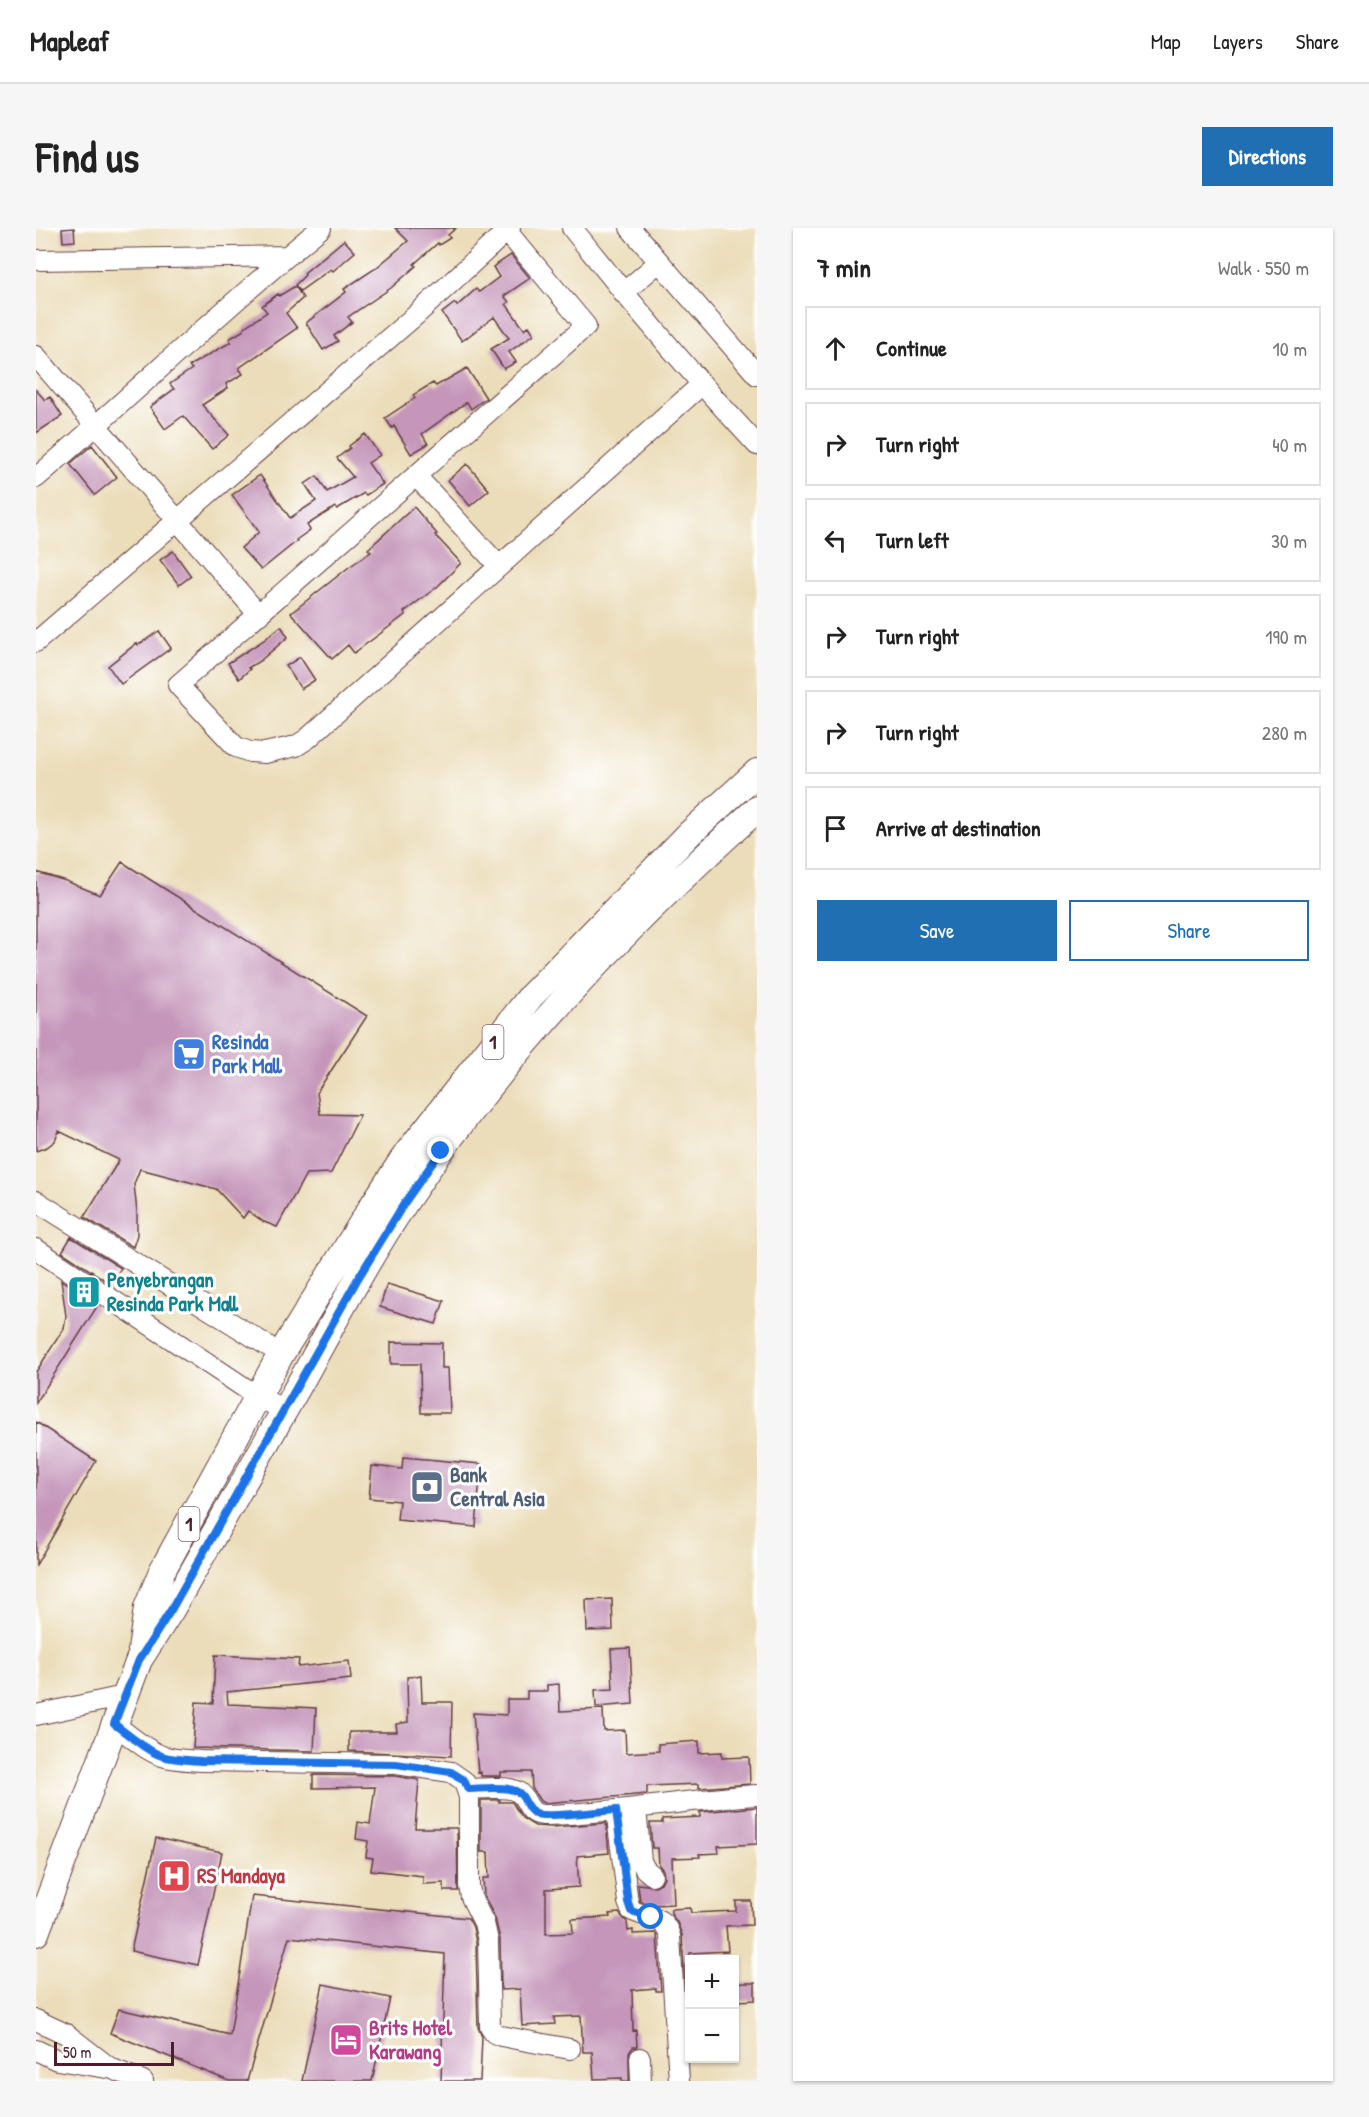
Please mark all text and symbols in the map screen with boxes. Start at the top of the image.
text: Mapleaf [30,22,109,60]
text: Map [1151,27,1180,56]
text: Layers [1213,27,1263,56]
text: Share [1296,27,1339,56]
button: Directions [1202,127,1333,186]
text: Find us [36,128,139,185]
text: 7 min [817,250,871,285]
text: Walk · 550 m [1218,254,1309,281]
icon: ahead [819,332,852,365]
text: Continue [876,333,947,363]
text: 10 m [1273,335,1307,362]
icon: right [819,428,852,461]
text: Turn right [876,429,959,459]
text: 40 m [1272,431,1307,458]
icon: left [819,524,852,557]
text: Turn left [876,525,949,555]
text: 30 m [1271,527,1307,554]
icon: right [819,620,852,653]
text: Turn right [876,621,959,651]
text: 190 m [1265,623,1307,650]
icon: right [819,716,852,749]
text: Turn right [876,717,959,747]
text: 280 m [1262,719,1307,746]
icon: arrive [819,812,852,845]
text: Arrive at destination [876,813,1041,843]
button: Save [817,900,1057,961]
button: Share [1069,900,1309,961]
road number: 1 [482,1025,504,1059]
place label: Resinda Park Mall [212,1027,283,1080]
supermarket icon: Resinda Park Mall [171,1036,207,1072]
route end [427,1137,453,1163]
place label: Penyebrangan Resinda Park Mall [107,1265,239,1318]
building icon: Penyebrangan Resinda Park Mall [66,1274,102,1310]
place label: Bank Central Asia [450,1460,545,1513]
bank icon: Bank Central Asia [409,1469,445,1505]
road number: 1 [178,1507,200,1541]
hospital icon: RS Mandaya [156,1858,192,1894]
place label: RS Mandaya [197,1861,286,1891]
route start [637,1903,663,1929]
map controls [685,1955,739,2063]
button: + [685,1955,739,2009]
button: − [685,2009,739,2063]
place label: Brits Hotel Karawang [369,2013,452,2067]
hotel icon: Brits Hotel Karawang [328,2022,364,2058]
scale bar [54,2039,174,2066]
text: 50 m [63,2041,92,2063]

